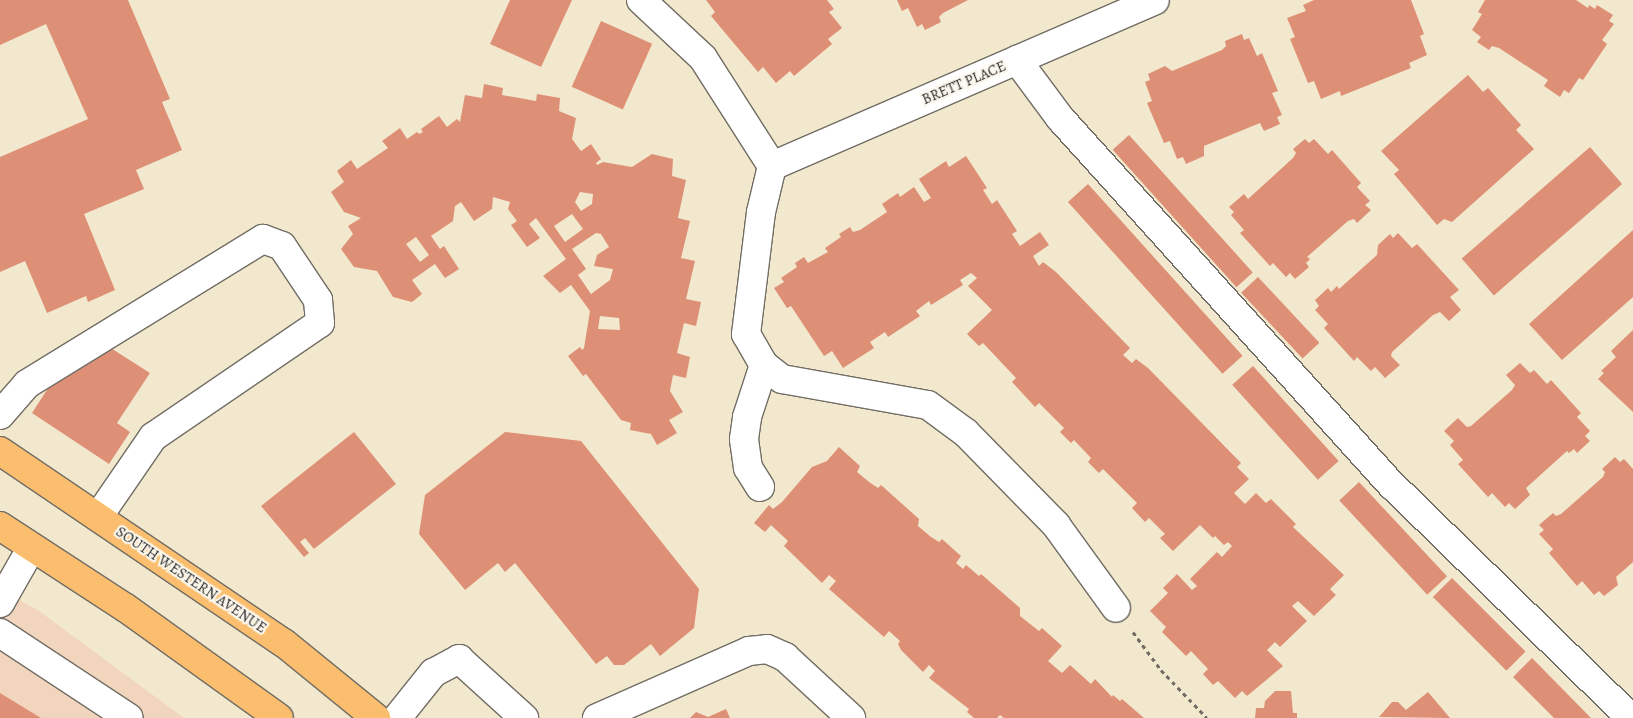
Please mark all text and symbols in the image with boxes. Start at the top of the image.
street label: BRETT PLACE [919,57,1009,109]
street label: SOUTH WESTERN AVENUE [112,523,270,637]

